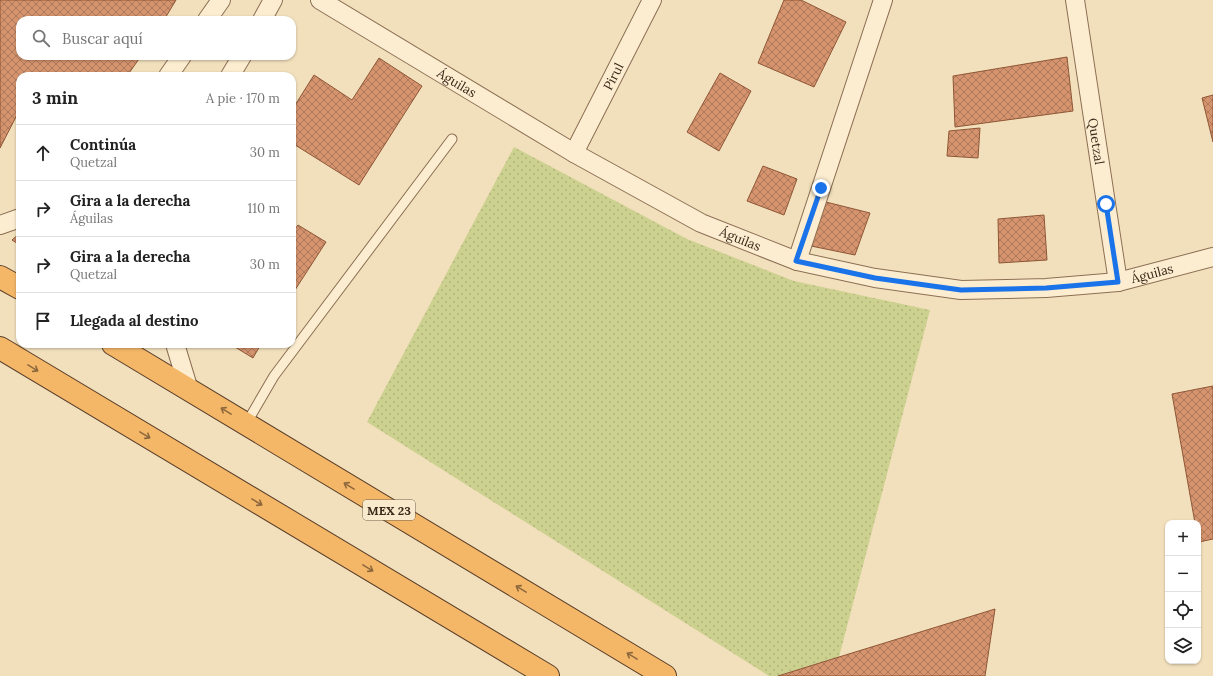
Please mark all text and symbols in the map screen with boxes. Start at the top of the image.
search box [16,16,296,60]
icon: search [30,27,52,49]
text: Buscar aquí [62,29,143,48]
street label: Pirul [599,59,627,93]
street label: Águilas [433,64,480,101]
text: 3 min [32,87,78,109]
text: A pie · 170 m [206,90,280,107]
street label: Quetzal [1085,117,1109,166]
text: Continúa [70,135,136,154]
icon: ahead [32,142,54,164]
text: 30 m [250,144,280,161]
text: Quetzal [70,154,117,171]
route end [812,179,830,197]
text: Gira a la derecha [70,191,190,210]
route start [1097,195,1115,213]
icon: right [32,198,54,220]
text: 110 m [247,200,280,217]
text: Águilas [70,210,113,227]
street label: Águilas [716,222,764,254]
text: Gira a la derecha [70,247,190,266]
icon: right [32,254,54,276]
text: 30 m [250,256,280,273]
street label: Águilas [1128,259,1175,287]
text: Quetzal [70,266,117,283]
icon: arrive [32,310,54,332]
text: Llegada al destino [70,311,199,330]
one-way arrow [27,365,39,373]
one-way arrow [220,407,232,415]
one-way arrow [139,431,150,439]
one-way arrow [343,481,355,489]
one-way arrow [251,498,263,506]
road number: MEX 23 [363,500,415,520]
map controls [1165,520,1201,664]
button: + [1165,520,1201,556]
button: − [1165,556,1201,592]
one-way arrow [362,565,374,573]
one-way arrow [515,584,527,592]
button: locate [1165,592,1201,628]
button: layers [1165,628,1201,664]
one-way arrow [626,651,638,659]

